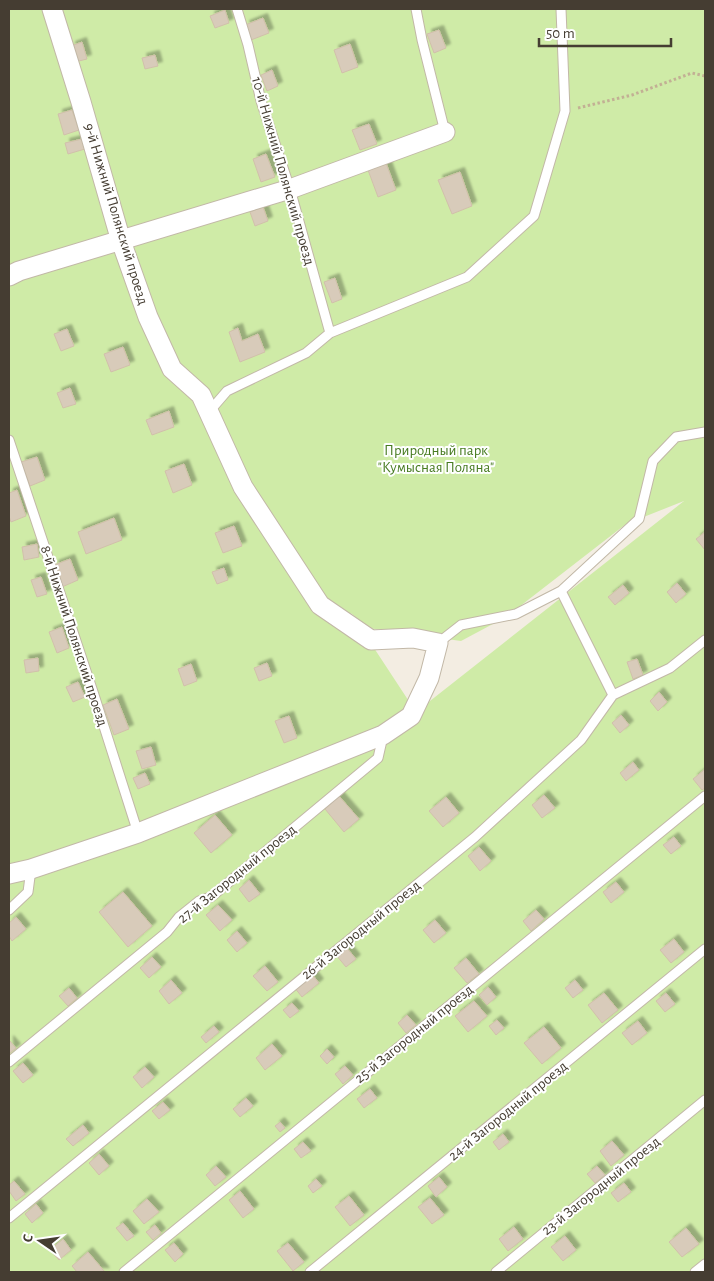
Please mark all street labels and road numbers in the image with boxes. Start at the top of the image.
street label: 10-й Нижний Полянский проезд [249,75,317,267]
street label: 9-й Нижний Полянский проезд [81,121,151,307]
street label: 8-й Нижний Полянский проезд [38,544,110,728]
street label: 27-й Загородный проезд [175,822,299,926]
street label: 26-й Загородный проезд [299,878,423,982]
street label: 25-й Загородный проезд [352,982,476,1086]
street label: 24-й Загородный проезд [446,1059,570,1163]
street label: 23-й Загородный проезд [539,1134,663,1238]

